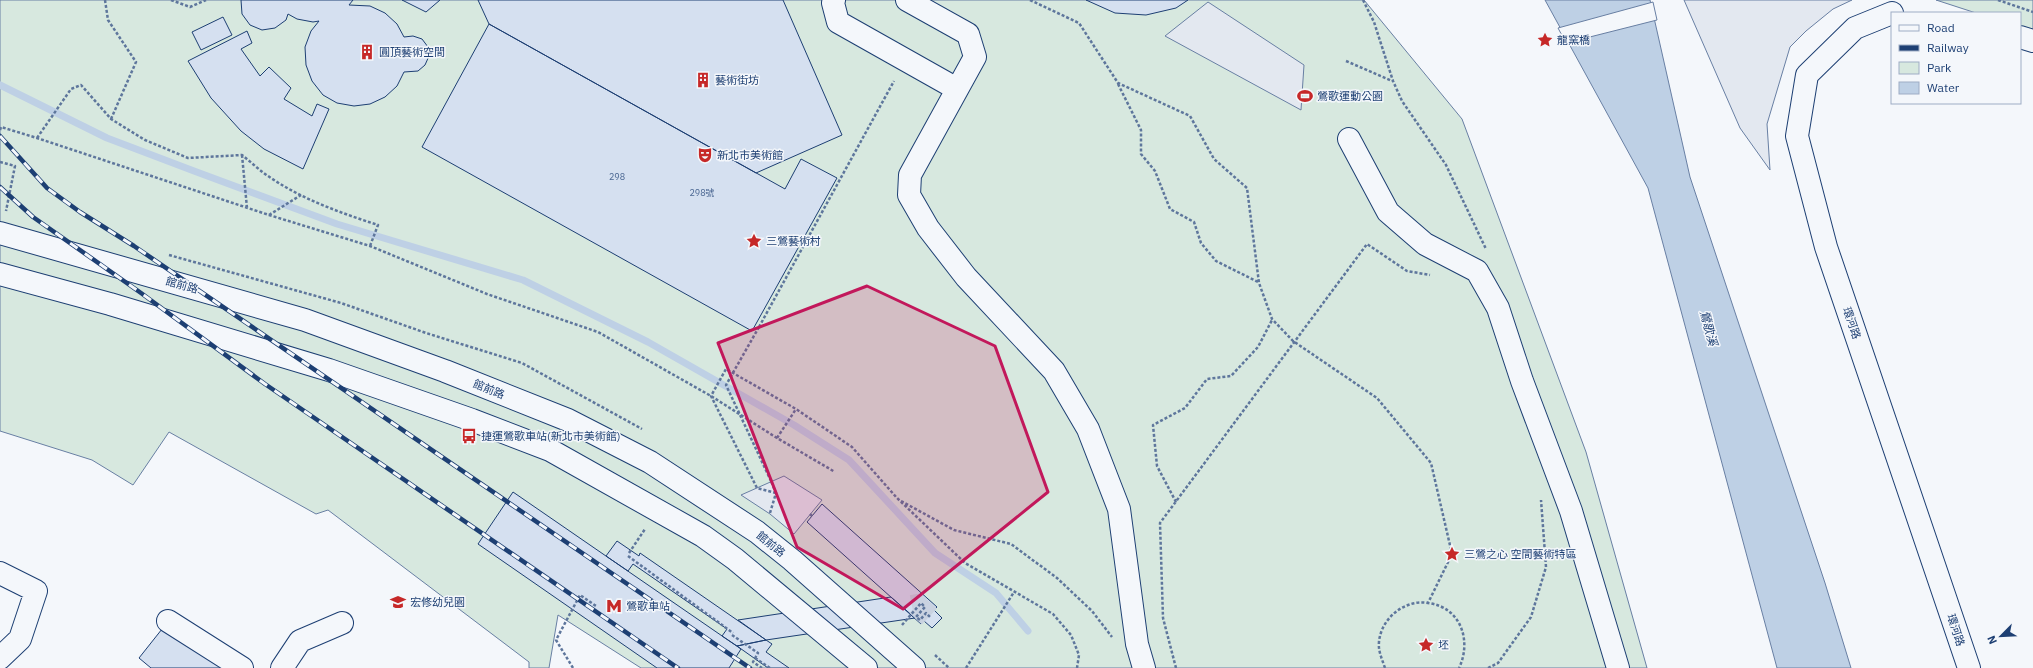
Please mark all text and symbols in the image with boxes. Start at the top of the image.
legend [1891,12,2021,104]
text: Road [1927,20,1955,35]
place icon: 龍窯橋 [1536,31,1554,49]
place label: 龍窯橋 [1557,33,1590,47]
text: Railway [1927,40,1969,55]
building icon: 圓頂藝術空間 [358,43,376,61]
place label: 圓頂藝術空間 [379,45,445,59]
text: Park [1927,60,1952,75]
building icon: 藝術街坊 [694,71,712,89]
place label: 藝術街坊 [715,73,759,87]
text: Water [1927,80,1960,95]
sports icon: 鶯歌運動公園 [1296,87,1314,105]
place label: 鶯歌運動公園 [1317,89,1383,103]
theatre icon: 新北市美術館 [696,146,714,164]
place label: 新北市美術館 [717,148,783,162]
house number: 298 [609,171,625,182]
house number: 298號 [689,187,715,198]
place icon: 三鶯藝術村 [745,232,763,250]
place label: 三鶯藝術村 [766,234,821,248]
street label: 館前路 [164,274,200,296]
street label: 環河路 [1840,305,1864,341]
water label: 鶯歌溪 [1697,309,1721,349]
street label: 館前路 [471,376,507,402]
bus stop icon: 捷運鶯歌車站(新北市美術館) [460,427,478,445]
place label: 捷運鶯歌車站(新北市美術館) [481,429,620,443]
street label: 館前路 [754,528,788,560]
place icon: 三鶯之心 空間藝術特區 [1443,545,1461,563]
place label: 三鶯之心 空間藝術特區 [1464,547,1577,561]
school or university icon: 宏修幼兒園 [389,593,407,611]
place label: 宏修幼兒園 [410,595,465,609]
metro station icon: 鶯歌車站 [605,597,623,615]
place label: 鶯歌車站 [626,599,670,613]
street label: 環河路 [1944,612,1968,648]
north arrow [1981,616,2021,656]
text: N [1984,634,2000,647]
place icon: 坯 [1417,636,1435,654]
place label: 坯 [1438,638,1449,652]

